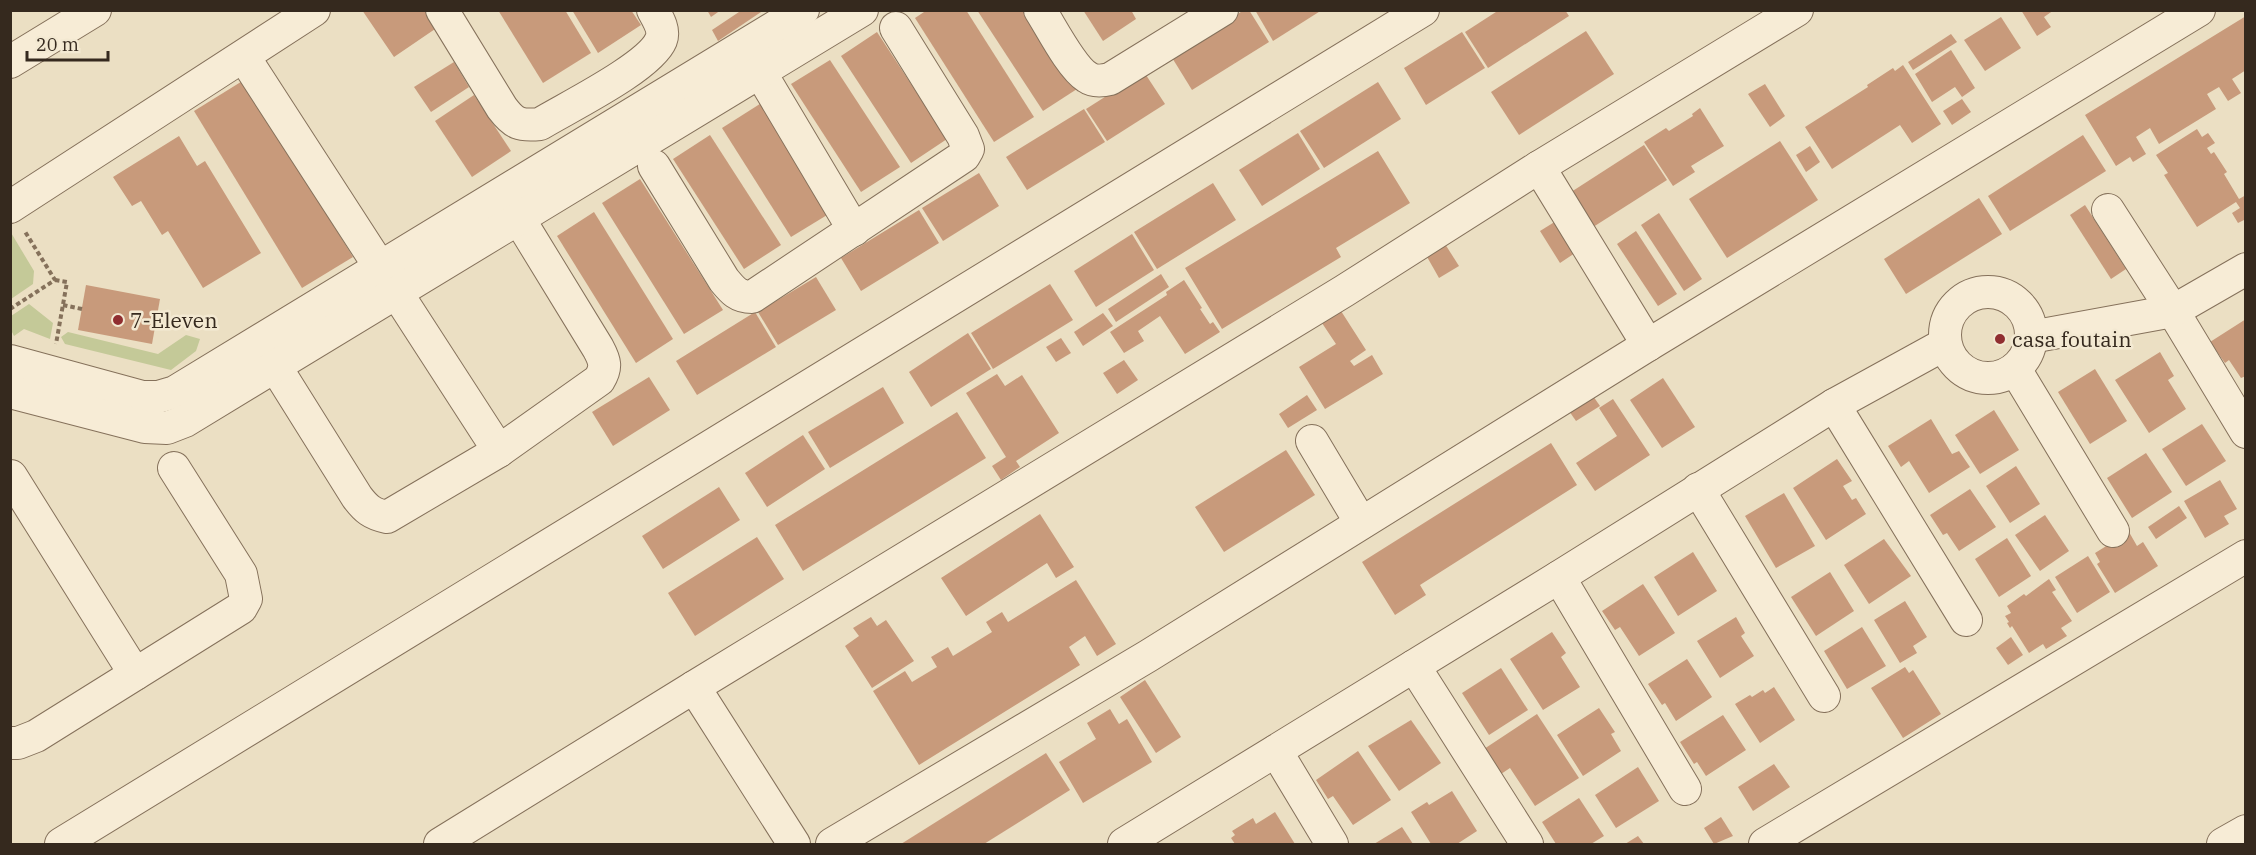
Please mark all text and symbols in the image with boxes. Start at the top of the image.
scale bar [27,24,108,62]
text: 20 m [36,33,79,56]
place label: 7-Eleven [130,306,218,334]
marker: 7-Eleven [111,313,125,327]
place label: casa foutain [2012,325,2132,353]
marker: casa foutain [1993,332,2007,346]

